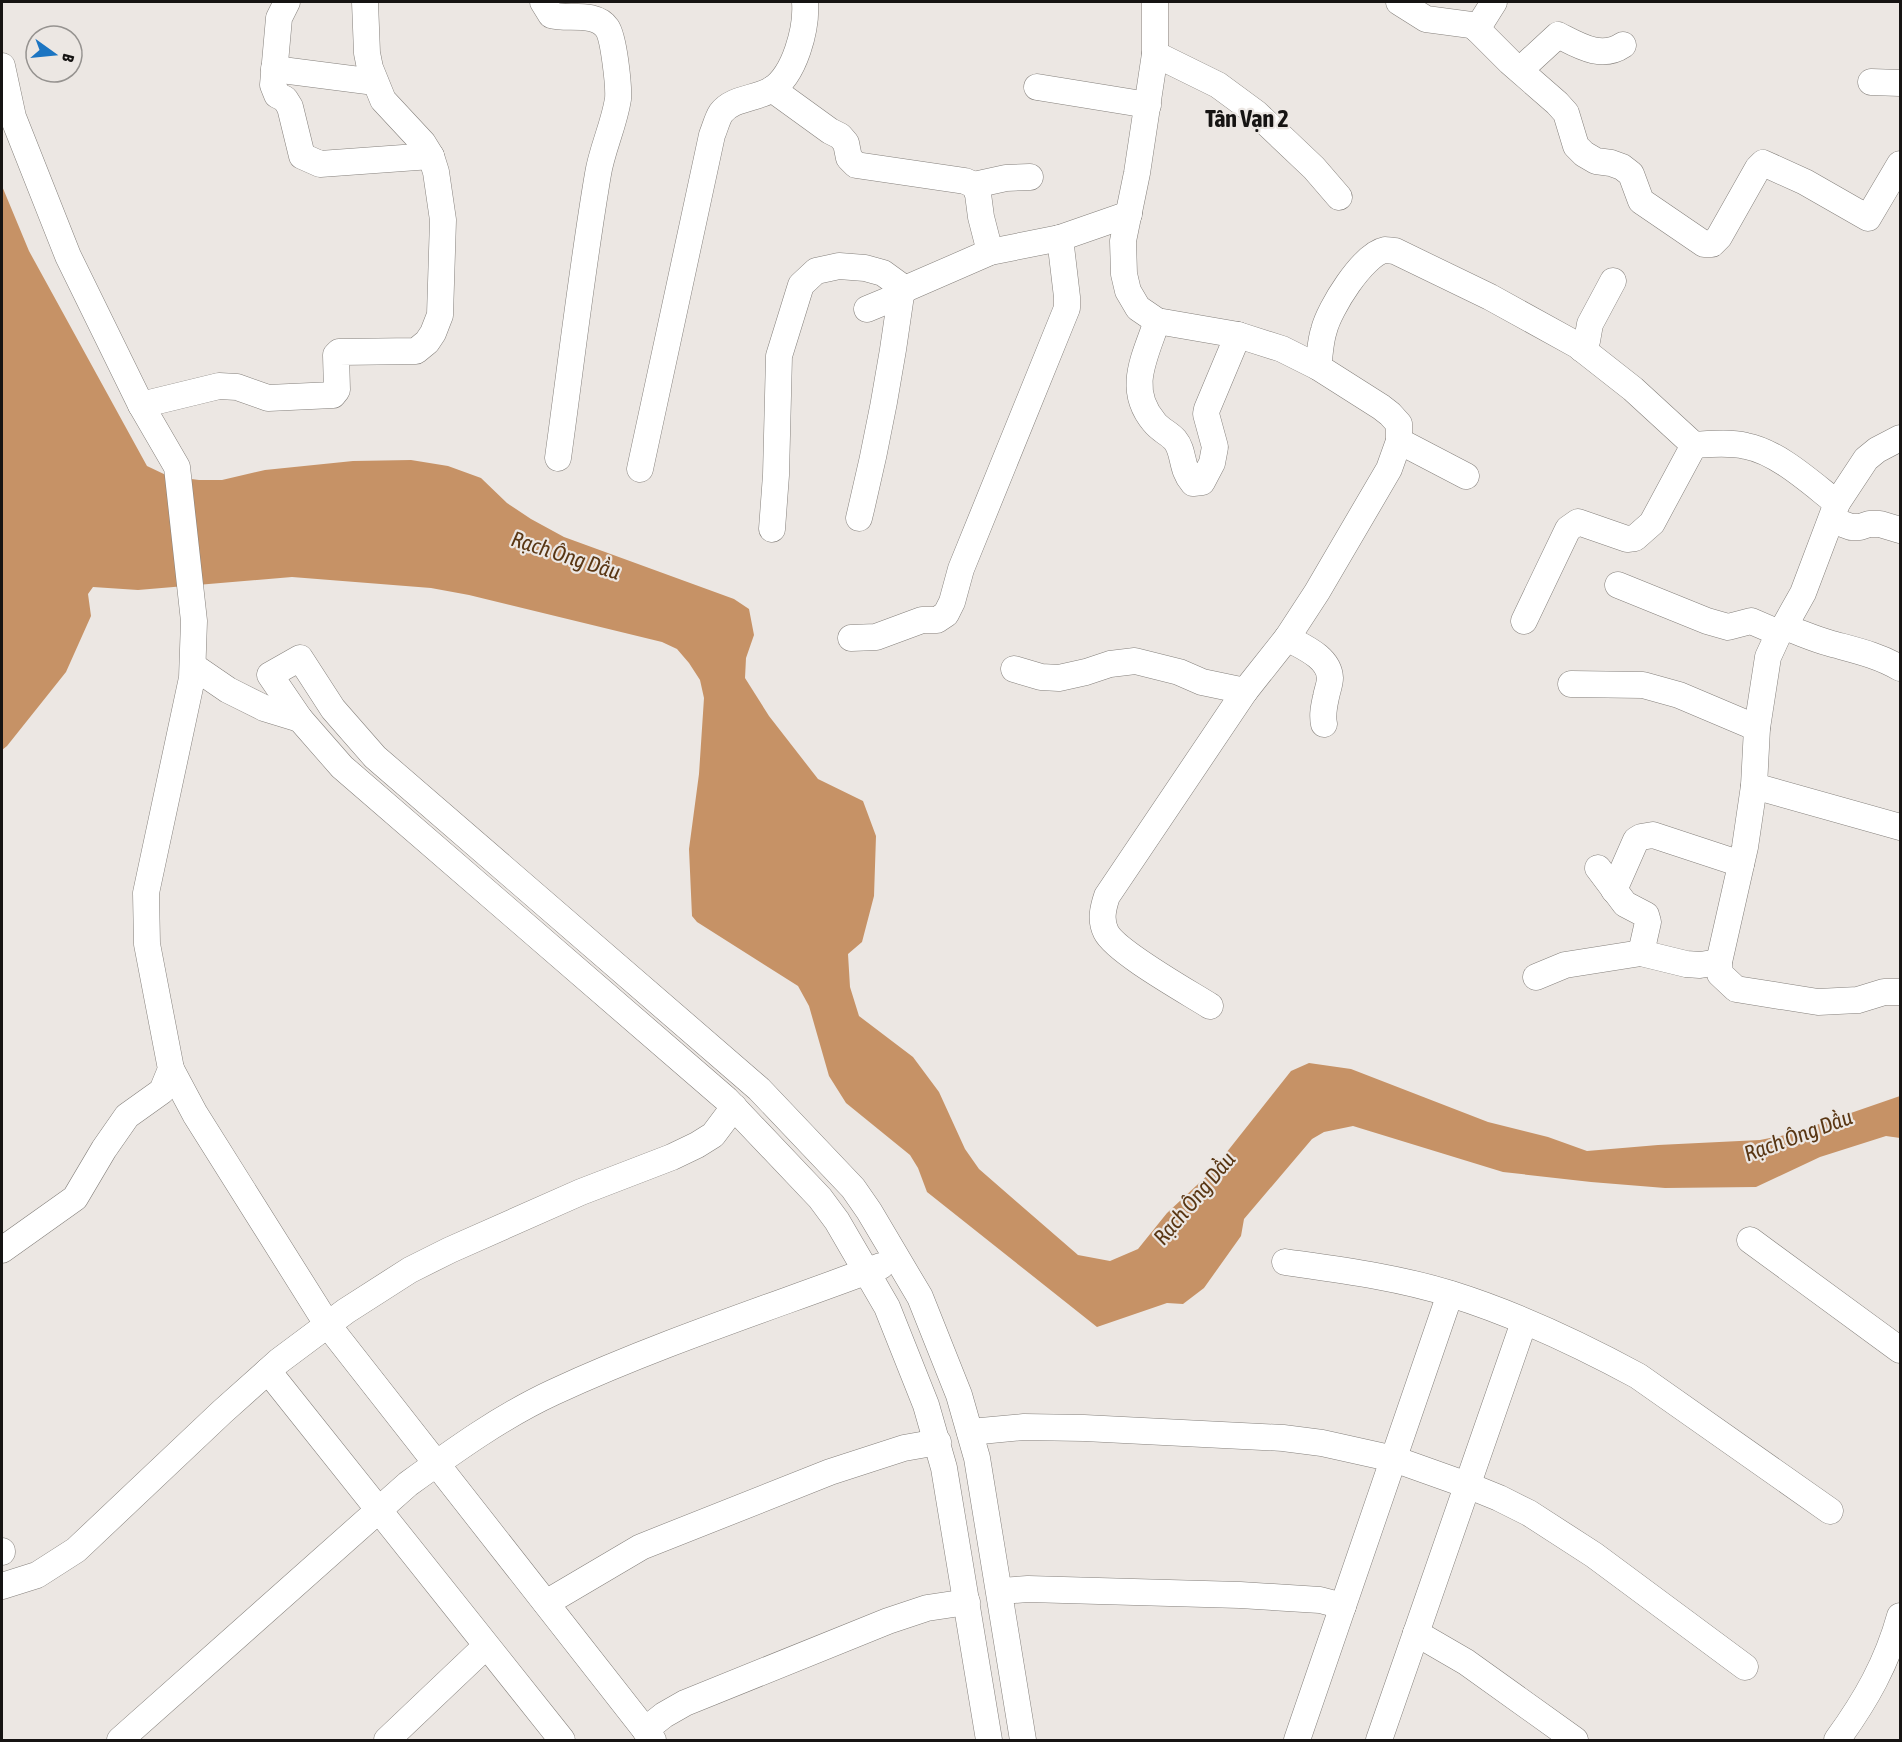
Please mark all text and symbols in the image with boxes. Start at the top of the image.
north arrow [24,24,84,84]
text: B [59,52,78,64]
district label: Tân Vạn 2 [1205,105,1289,132]
water label: Rạch Ông Dầu [508,525,624,585]
water label: Rạch Ông Dầu [1740,1103,1856,1167]
water label: Rạch Ông Dầu [1148,1146,1241,1250]

